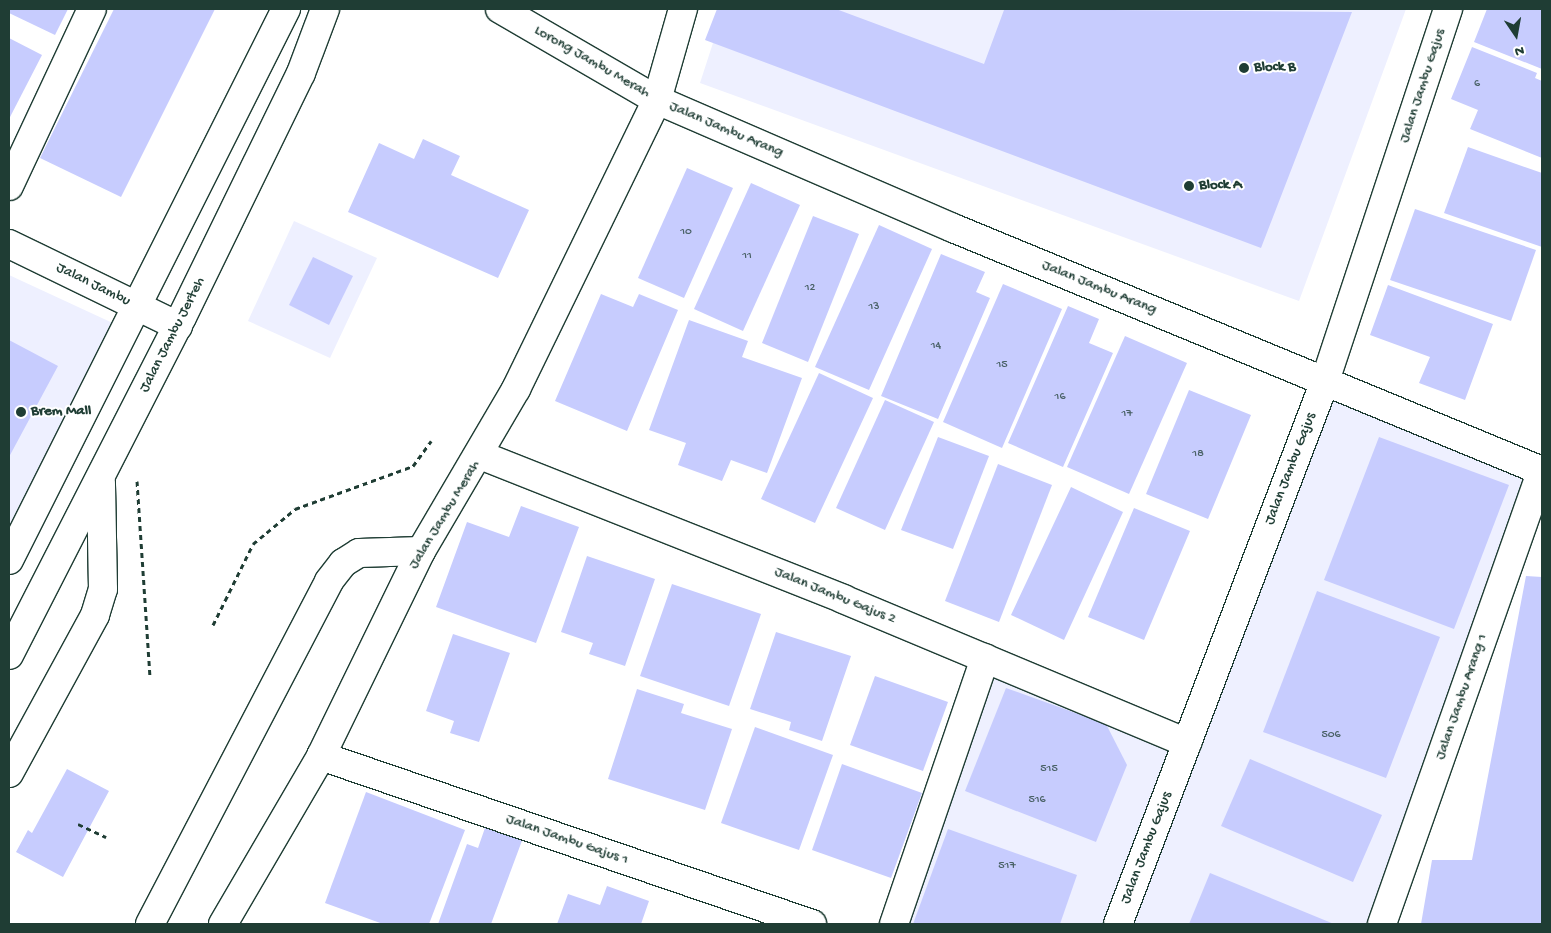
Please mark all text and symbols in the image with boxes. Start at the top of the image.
north arrow [1491,10,1541,60]
street label: Lorong Jambu Merah [531,21,653,103]
street label: Jalan Jambu Gajus [1396,27,1450,145]
text: N [1513,41,1525,59]
place label: Block B [1254,59,1296,77]
marker: Block B [1238,62,1250,74]
house number: 6 [1474,78,1480,92]
street label: Jalan Jambu Arang [666,98,786,162]
place label: Block A [1199,177,1242,195]
marker: Block A [1183,180,1195,192]
house number: 10 [680,226,692,240]
house number: 11 [742,250,752,264]
street label: Jalan Jambu Arang [1039,257,1159,319]
street label: Jalan Jambu [53,259,133,311]
street label: Jalan Jambu Jerteh [136,274,210,396]
house number: 12 [805,282,815,296]
house number: 13 [868,301,880,315]
house number: 14 [931,340,941,354]
house number: 15 [996,359,1008,373]
house number: 16 [1055,391,1065,405]
place label: Brem Mall [31,403,91,421]
marker: Brem Mall [15,406,27,418]
house number: 17 [1121,408,1133,422]
street label: Jalan Jambu Gajus [1261,410,1321,528]
house number: 18 [1192,448,1204,462]
street label: Jalan Jambu Merah [405,457,485,573]
street label: Jalan Jambu Gajus 2 [772,563,898,629]
street label: Jalan Jambu Arang 1 [1432,632,1492,762]
house number: 506 [1321,729,1341,743]
house number: 515 [1040,763,1058,777]
street label: Jalan Jambu Gajus [1117,789,1177,907]
house number: 516 [1028,794,1046,808]
street label: Jalan Jambu Gajus 1 [503,811,631,869]
house number: 517 [998,860,1016,874]

